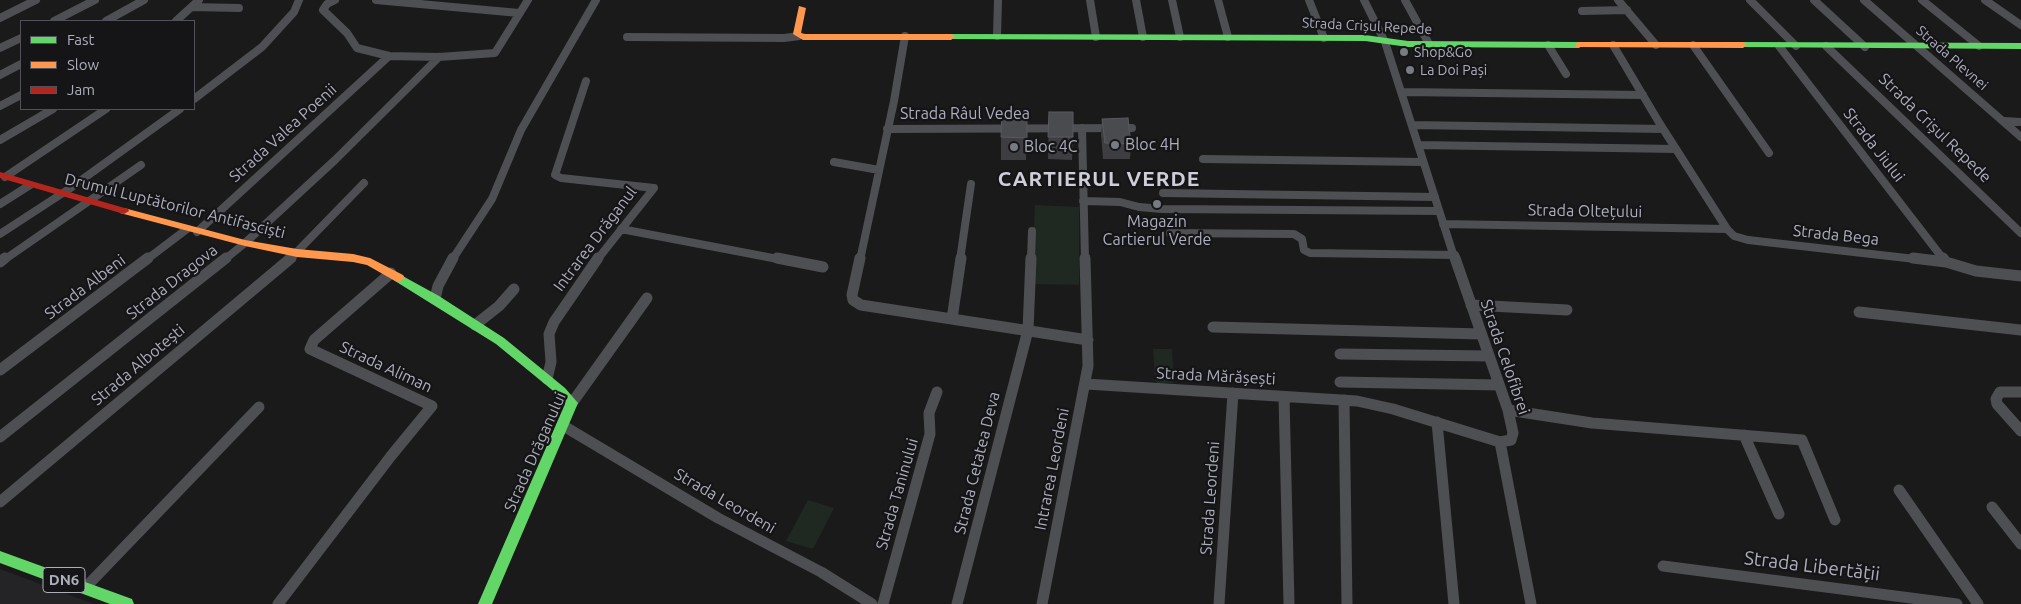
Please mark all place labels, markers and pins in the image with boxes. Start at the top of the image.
place label: Shop&Go [1414,44,1472,60]
marker: Shop&Go [1398,46,1410,58]
place label: La Doi Pași [1420,62,1487,78]
marker: La Doi Pași [1404,64,1416,76]
place label: Bloc 4H [1125,135,1180,155]
place label: Bloc 4C [1024,137,1078,157]
marker: Bloc 4H [1109,139,1121,151]
marker: Bloc 4C [1008,141,1020,153]
marker: Magazin Cartierul Verde [1151,198,1163,210]
place label: Magazin Cartierul Verde [1103,212,1211,250]

